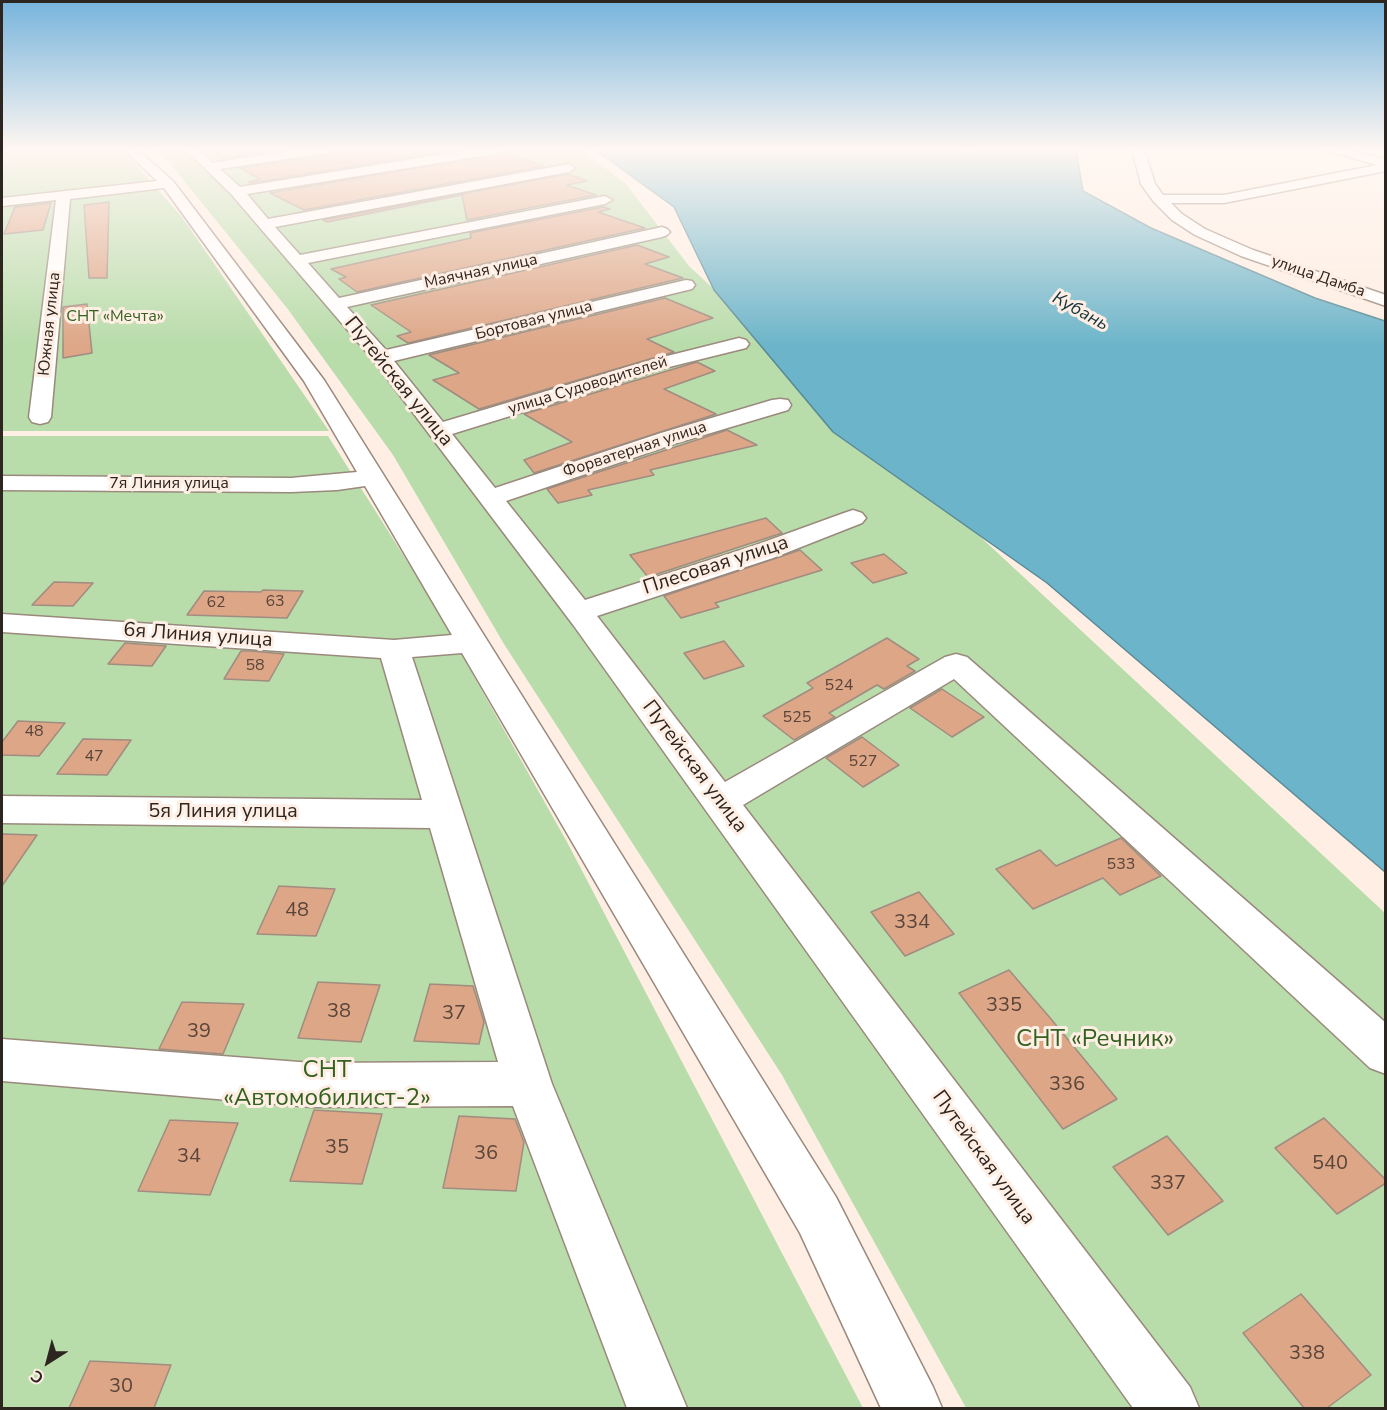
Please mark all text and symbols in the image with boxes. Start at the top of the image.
street label: Маячная улица [423,251,539,293]
street label: улица Дамба [1269,252,1367,302]
street label: Южная улица [35,271,65,377]
water label: Кубань [1048,288,1112,336]
street label: Бортовая улица [473,297,595,345]
park label: СНТ «Мечта» [66,307,164,327]
street label: Путейская улица [338,312,458,452]
street label: улица Судоводителей [506,353,670,419]
street label: Форватерная улица [561,418,709,482]
street label: 7я Линия улица [109,474,229,494]
street label: Плесовая улица [640,531,792,601]
house number: 63 [265,592,285,612]
house number: 62 [206,593,226,613]
street label: 6я Линия улица [123,619,273,653]
house number: 58 [245,656,265,676]
house number: 524 [825,676,853,696]
street label: Путейская улица [636,696,752,838]
house number: 525 [783,708,811,728]
house number: 48 [24,722,44,742]
house number: 47 [84,747,104,767]
house number: 527 [849,752,877,772]
street label: 5я Линия улица [148,800,298,824]
house number: 533 [1107,855,1135,875]
house number: 48 [285,899,309,923]
house number: 334 [894,911,930,935]
house number: 335 [986,994,1022,1018]
house number: 38 [327,1000,351,1024]
house number: 37 [442,1002,466,1026]
house number: 39 [187,1020,211,1044]
park label: СНТ «Речник» [1016,1026,1174,1054]
park label: СНТ «Автомобилист-2» [223,1057,431,1113]
house number: 336 [1049,1073,1085,1097]
street label: Путейская улица [926,1086,1040,1230]
house number: 35 [325,1136,349,1160]
house number: 36 [474,1142,498,1166]
house number: 34 [177,1145,201,1169]
house number: 540 [1312,1152,1348,1176]
house number: 337 [1150,1172,1186,1196]
north arrow [18,1332,78,1392]
house number: 338 [1289,1342,1325,1366]
text: С [27,1364,48,1389]
house number: 30 [109,1375,133,1399]

